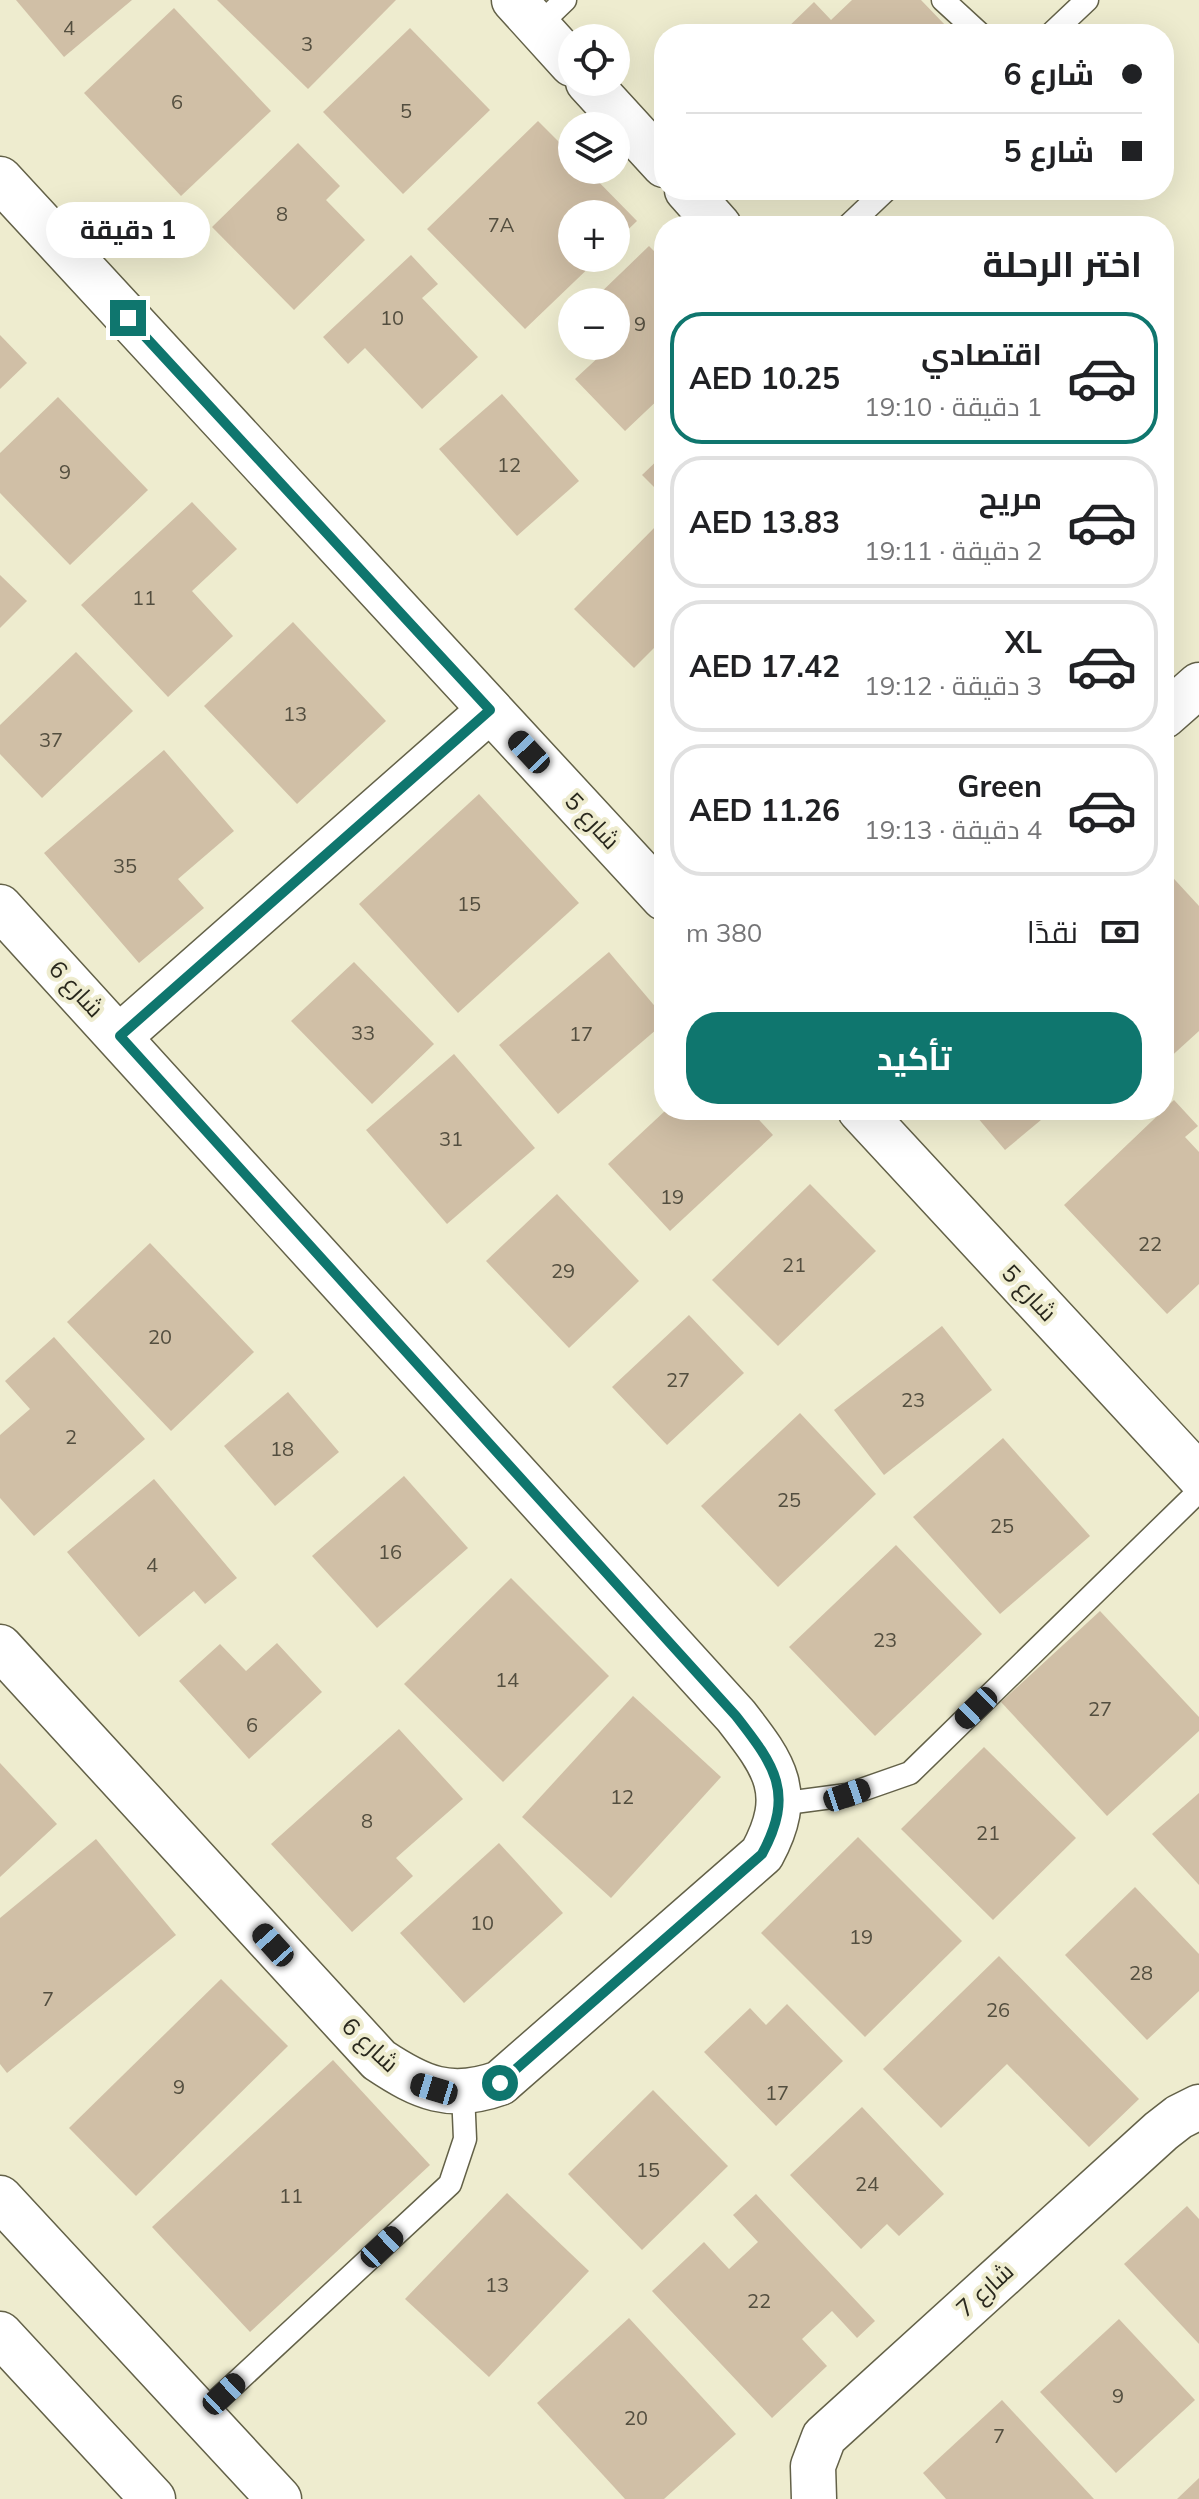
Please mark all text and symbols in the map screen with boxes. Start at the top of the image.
house number: 4 [63,15,75,40]
map controls [558,24,630,360]
button: locate [558,24,630,96]
house number: 3 [301,31,313,56]
text: شارع 6 [1004,55,1094,93]
house number: 6 [171,89,183,114]
house number: 5 [400,98,412,123]
button: layers [558,112,630,184]
text: شارع 5 [1004,132,1094,170]
button: + [558,200,630,272]
house number: 8 [276,201,288,226]
callout: 1 دقيقة [46,202,210,258]
house number: 7A [488,212,515,237]
text: 1 دقيقة [80,213,176,246]
text: اختر الرحلة [983,241,1142,286]
button: − [558,288,630,360]
route end [110,300,146,336]
house number: 10 [380,305,404,330]
house number: 9 [634,311,646,336]
text: اقتصادي [921,335,1042,373]
icon: car [1066,342,1138,414]
text: AED 10.25 [689,359,840,397]
text: 1 دقيقة · 19:10 [864,390,1042,423]
house number: 12 [497,452,521,477]
house number: 9 [59,459,71,484]
text: مريح [979,479,1042,517]
icon: car [1066,486,1138,558]
text: AED 13.83 [689,503,840,541]
text: 2 دقيقة · 19:11 [864,534,1042,567]
house number: 11 [132,585,156,610]
text: XL [1005,623,1042,661]
icon: car [1066,630,1138,702]
text: AED 17.42 [689,647,840,685]
text: 3 دقيقة · 19:12 [864,669,1042,702]
house number: 13 [283,701,307,726]
car [504,726,554,778]
house number: 37 [39,727,63,752]
text: Green [957,767,1042,805]
icon: car [1066,774,1138,846]
street label: شارع 5 [557,786,627,856]
text: AED 11.26 [689,791,840,829]
text: 4 دقيقة · 19:13 [864,813,1042,846]
house number: 35 [113,853,137,878]
house number: 15 [457,891,481,916]
icon: cash [1098,910,1142,954]
text: نقدًا [1027,913,1078,951]
text: 380 m [686,916,762,949]
street label: شارع 6 [41,954,111,1024]
button: تأكيد [686,1012,1142,1104]
house number: 33 [351,1020,375,1045]
house number: 17 [569,1021,593,1046]
house number: 31 [439,1126,463,1151]
house number: 19 [660,1184,684,1209]
house number: 22 [1138,1231,1162,1256]
house number: 21 [782,1252,806,1277]
house number: 29 [551,1258,575,1283]
street label: شارع 5 [994,1258,1064,1328]
house number: 20 [148,1324,172,1349]
house number: 27 [666,1367,690,1392]
house number: 23 [901,1387,925,1412]
house number: 2 [65,1424,77,1449]
house number: 18 [270,1436,294,1461]
house number: 25 [777,1487,801,1512]
house number: 25 [990,1513,1014,1538]
house number: 16 [378,1539,402,1564]
house number: 4 [146,1552,158,1577]
house number: 23 [873,1627,897,1652]
house number: 14 [495,1667,519,1692]
car [950,1683,1002,1733]
house number: 27 [1088,1696,1112,1721]
house number: 6 [246,1712,258,1737]
car [820,1776,874,1814]
house number: 12 [610,1784,634,1809]
house number: 8 [361,1808,373,1833]
house number: 21 [976,1820,1000,1845]
house number: 10 [470,1910,494,1935]
car [248,1919,298,1971]
house number: 19 [849,1924,873,1949]
house number: 28 [1129,1960,1153,1985]
house number: 7 [42,1986,54,2011]
house number: 26 [986,1997,1010,2022]
street label: شارع 6 [335,2010,405,2080]
route start [482,2065,518,2101]
car [408,2071,460,2107]
house number: 9 [173,2074,185,2099]
house number: 17 [765,2080,789,2105]
house number: 15 [636,2157,660,2182]
house number: 24 [855,2171,879,2196]
house number: 11 [279,2183,303,2208]
car [356,2222,408,2272]
street label: شارع 7 [949,2256,1021,2324]
house number: 13 [485,2272,509,2297]
house number: 22 [747,2288,771,2313]
car [198,2369,250,2419]
house number: 9 [1112,2383,1124,2408]
house number: 20 [624,2405,648,2430]
house number: 7 [993,2423,1005,2448]

